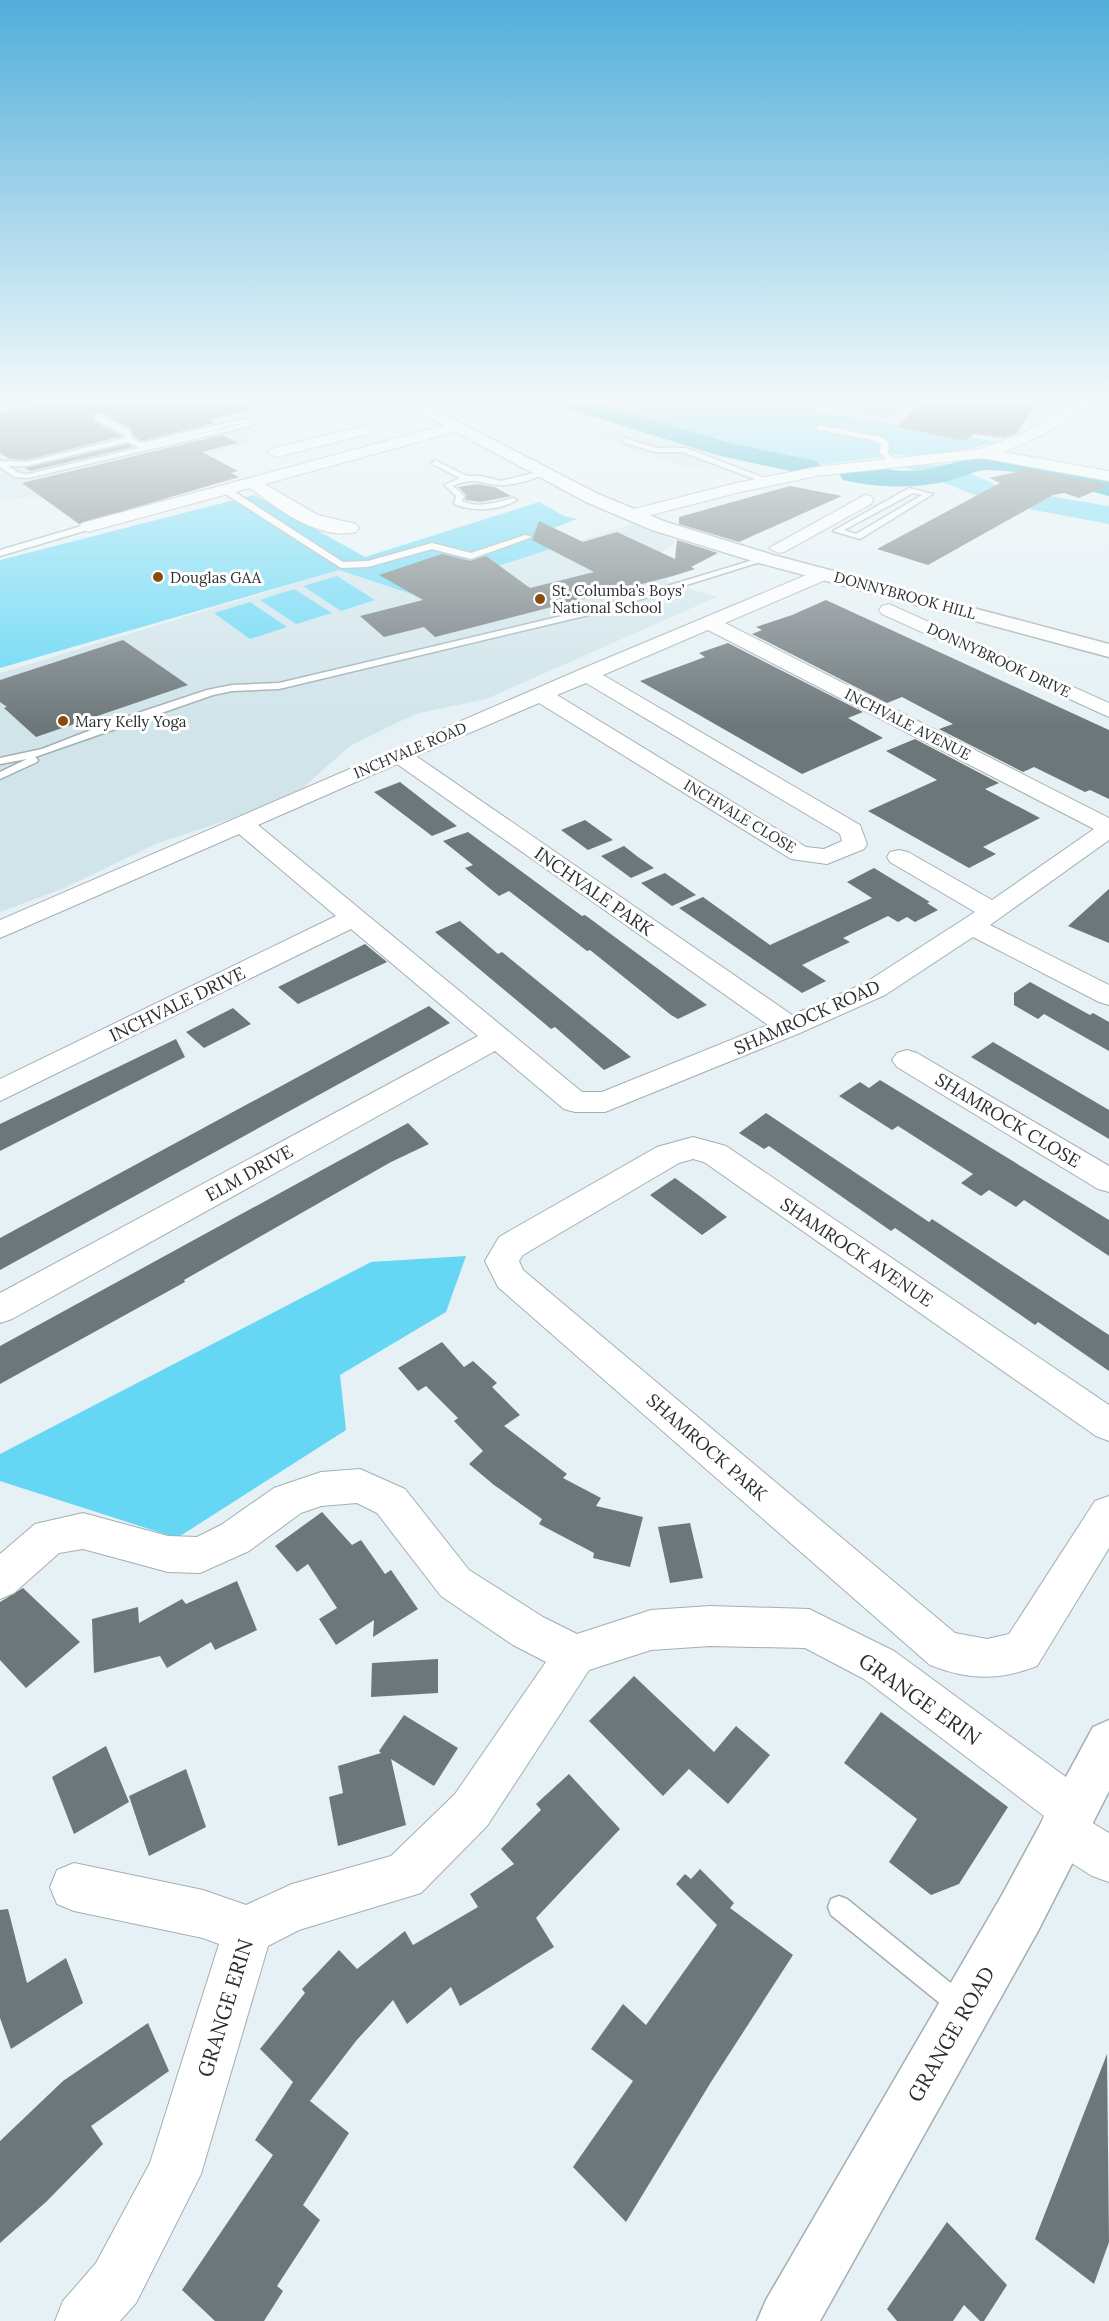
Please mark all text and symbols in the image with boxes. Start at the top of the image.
street label: DONNYBROOK HILL [832,567,978,623]
place label: Douglas GAA [170,568,262,587]
marker: Douglas GAA [151,570,165,584]
place label: St. Columba’s Boys’ National School [552,581,685,617]
marker: St. Columba’s Boys’ National School [533,592,547,606]
street label: DONNYBROOK DRIVE [924,618,1074,702]
street label: INCHVALE AVENUE [842,684,974,764]
place label: Mary Kelly Yoga [75,712,187,731]
marker: Mary Kelly Yoga [56,714,70,728]
street label: INCHVALE ROAD [351,718,469,782]
street label: INCHVALE CLOSE [680,775,800,857]
street label: INCHVALE PARK [530,841,659,941]
street label: INCHVALE DRIVE [105,961,249,1047]
street label: SHAMROCK ROAD [730,975,884,1059]
street label: SHAMROCK CLOSE [931,1068,1085,1172]
street label: ELM DRIVE [201,1140,297,1206]
street label: SHAMROCK AVENUE [776,1192,938,1312]
street label: SHAMROCK PARK [642,1388,773,1506]
street label: GRANGE ERIN [854,1647,986,1751]
street label: GRANGE ERIN [191,1936,259,2080]
street label: GRANGE ROAD [901,1961,1001,2107]

